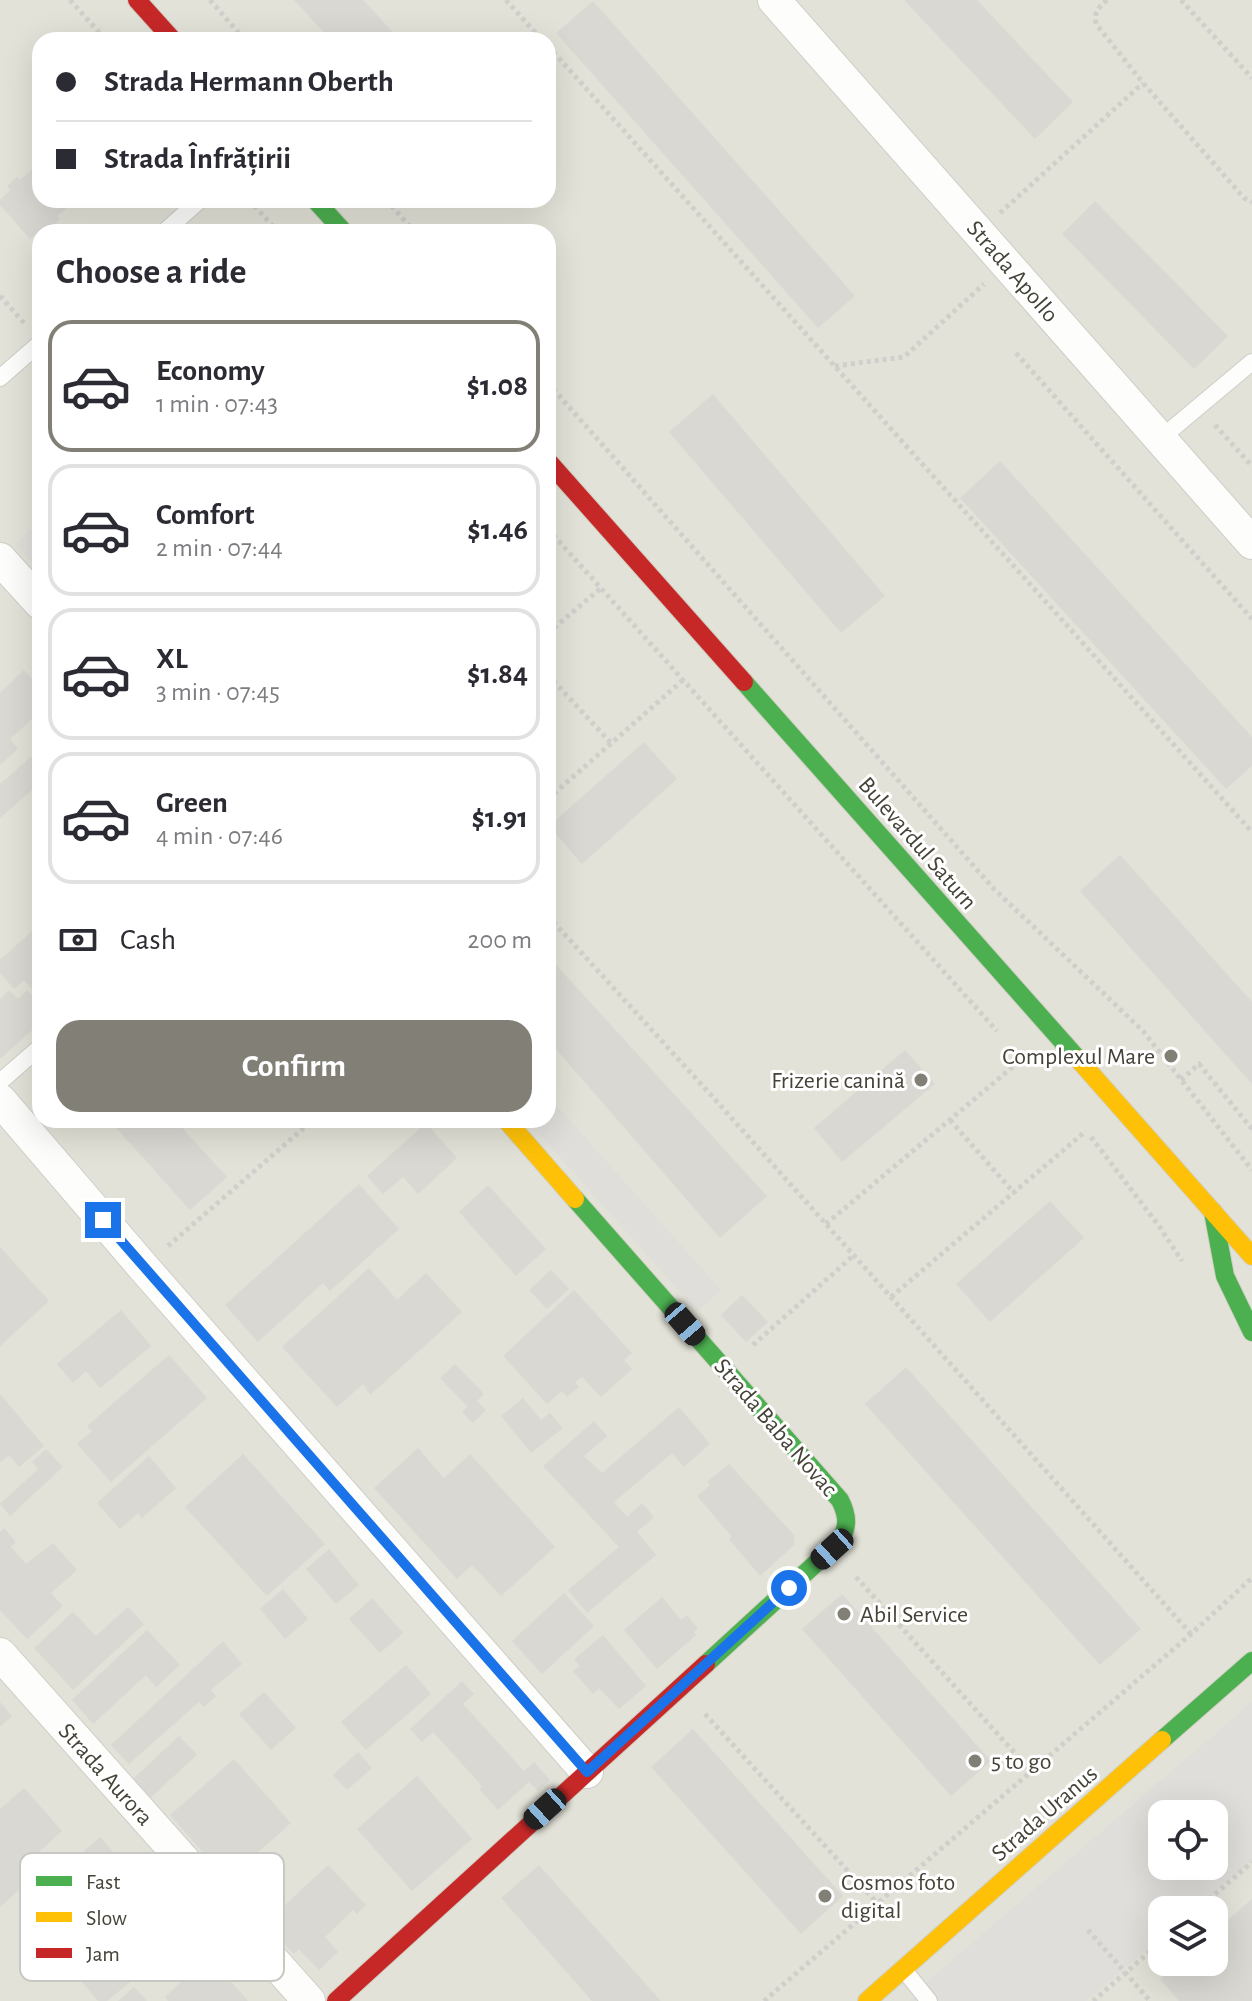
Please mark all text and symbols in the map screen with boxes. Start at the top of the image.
text: Strada Hermann Oberth [104,67,394,97]
text: Strada Înfrățirii [104,144,291,174]
street label: Strada Apollo [962,216,1063,327]
text: Choose a ride [56,254,246,290]
icon: car [60,350,132,422]
text: Economy [156,356,265,386]
text: $1.08 [466,371,528,401]
text: 1 min · 07:43 [156,391,278,417]
icon: car [60,494,132,566]
text: Comfort [156,500,255,530]
text: $1.46 [467,515,528,545]
text: 2 min · 07:44 [156,535,283,561]
icon: car [60,638,132,710]
text: XL [156,644,188,674]
text: $1.84 [467,659,528,689]
text: 3 min · 07:45 [156,679,280,705]
street label: Bulevardul Saturn [853,773,981,914]
icon: car [60,782,132,854]
text: Green [156,788,228,818]
text: $1.91 [472,803,528,833]
text: 4 min · 07:46 [156,823,283,849]
icon: cash [56,918,100,962]
text: Cash [120,925,176,955]
text: 200 m [468,927,532,953]
button: Confirm [56,1020,532,1112]
place label: Complexul Mare [1002,1045,1155,1069]
marker: Complexul Mare [1162,1047,1180,1065]
place label: Frizerie canină [771,1069,905,1093]
marker: Frizerie canină [912,1071,930,1089]
route end [85,1202,121,1238]
car [660,1298,710,1350]
street label: Strada Baba Novac [709,1354,841,1501]
car [806,1524,858,1574]
route start [771,1570,807,1606]
place label: Abil Service [860,1603,968,1627]
marker: Abil Service [835,1605,853,1623]
street label: Strada Aurora [53,1719,157,1830]
place label: 5 to go [991,1750,1052,1774]
marker: 5 to go [966,1752,984,1770]
street label: Strada Uranus [987,1762,1102,1866]
car [519,1784,571,1834]
map controls [1148,1800,1228,1976]
button: locate [1148,1800,1228,1880]
legend [20,1853,284,1981]
text: Fast [86,1871,120,1893]
place label: Cosmos foto digital [841,1871,955,1923]
marker: Cosmos foto digital [816,1887,834,1905]
button: layers [1148,1896,1228,1976]
text: Slow [86,1907,127,1929]
text: Jam [86,1943,120,1965]

